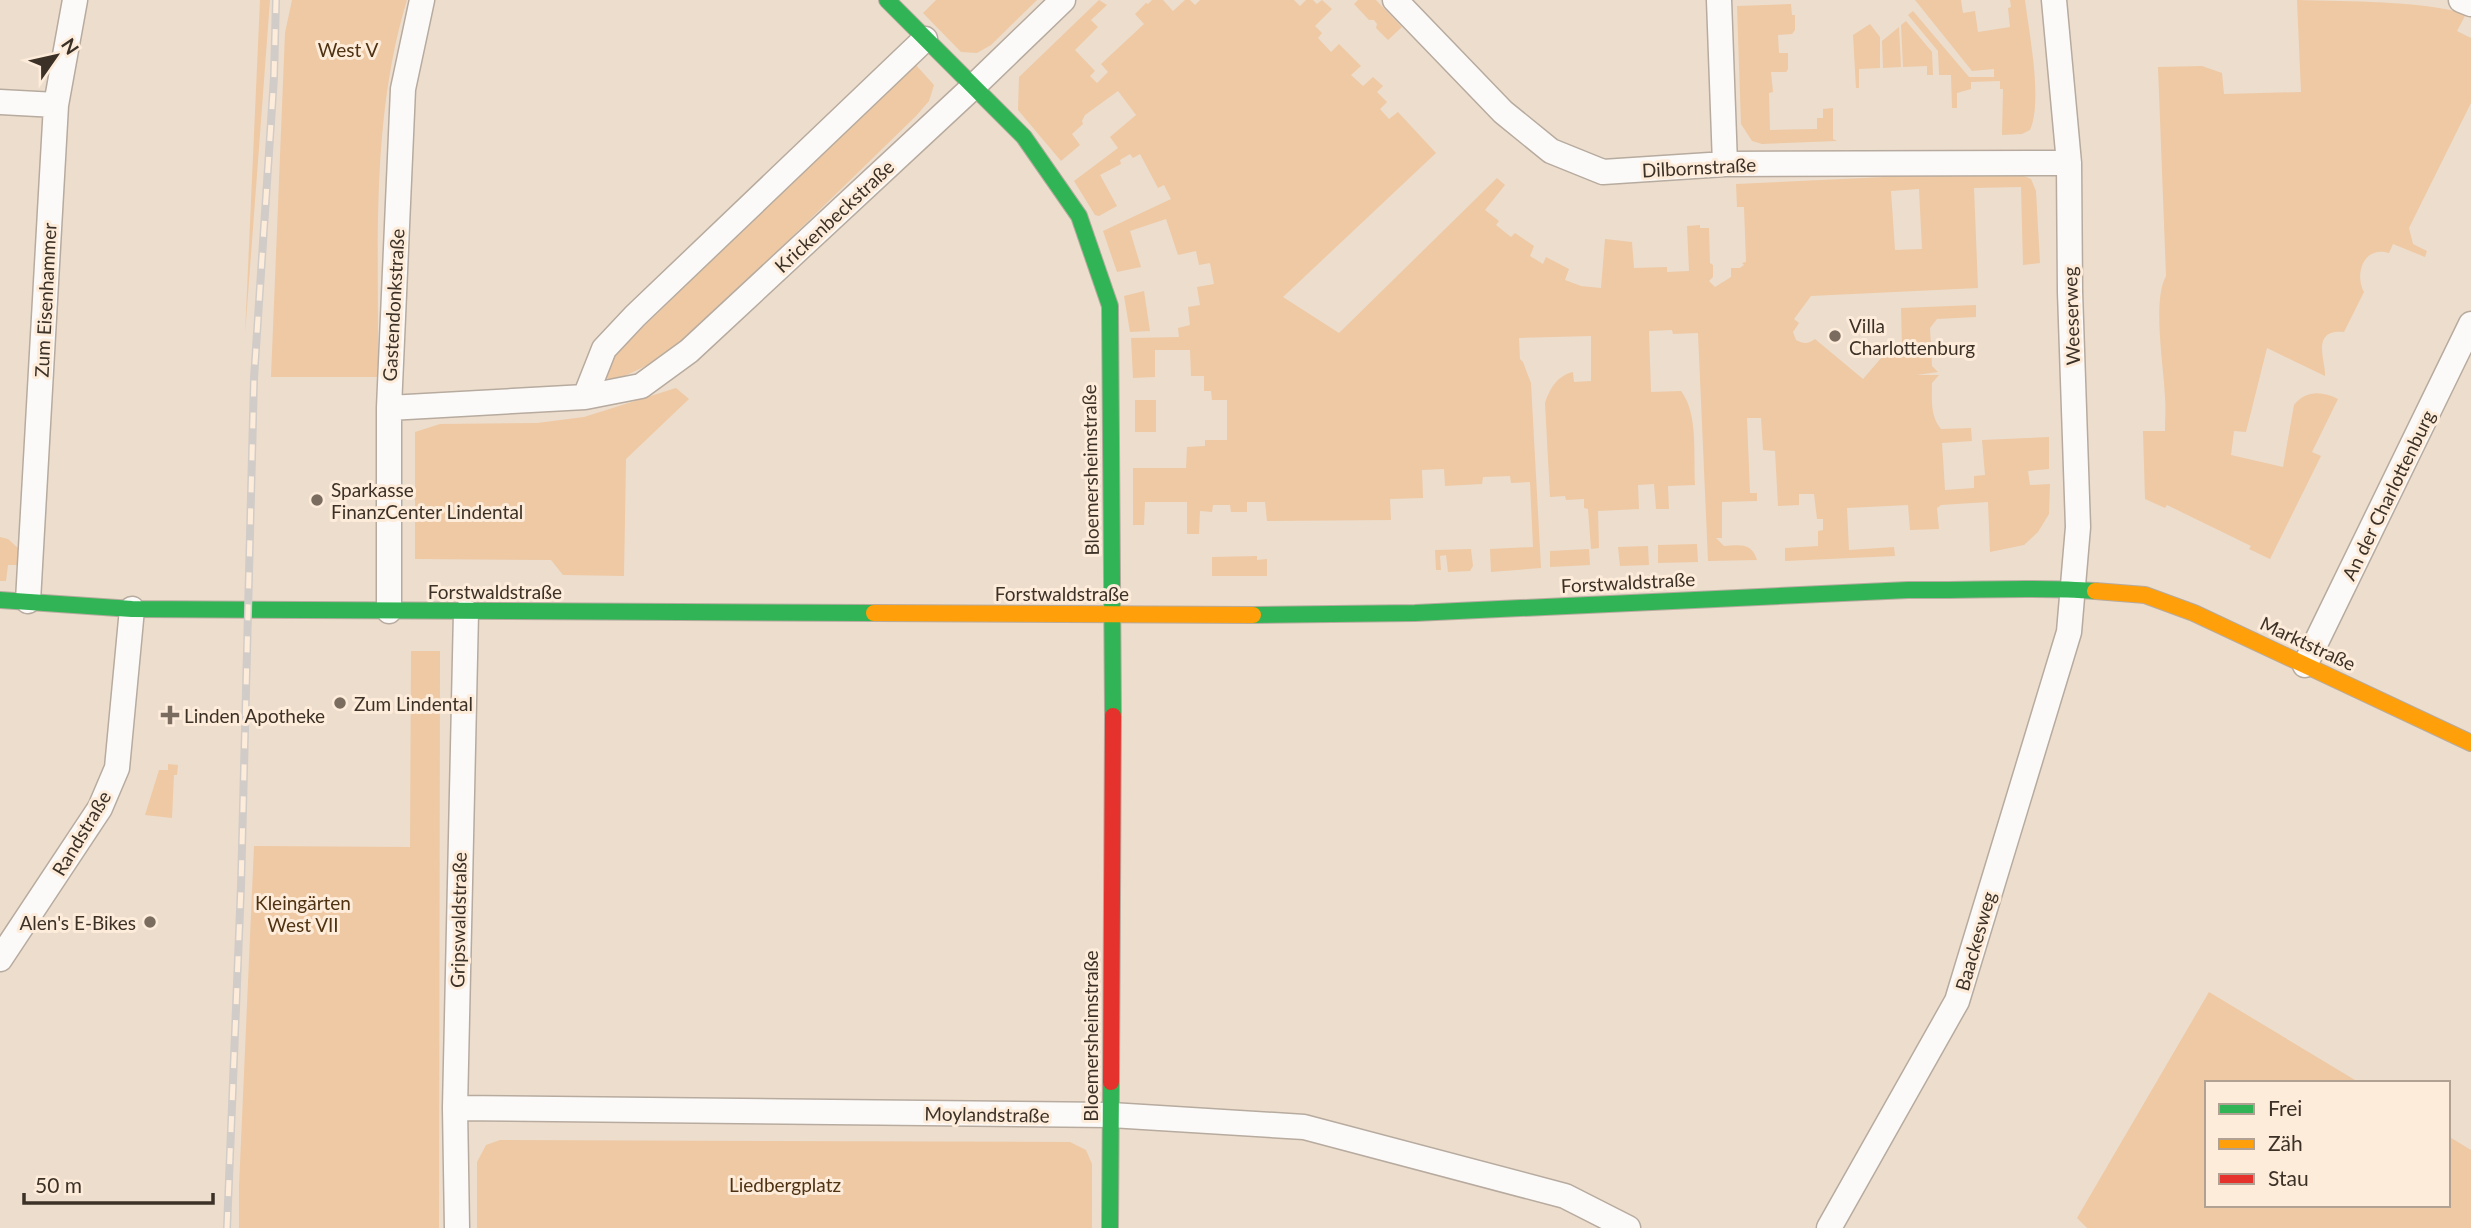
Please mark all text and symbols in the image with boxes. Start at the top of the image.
north arrow [21,21,91,91]
text: N [57,34,84,59]
park label: West V [318,38,378,61]
street label: Dilbornstraße [1641,153,1757,181]
street label: Krickenbeckstraße [770,155,898,277]
street label: Zum Eisenhammer [29,222,61,378]
street label: Gastendonkstraße [378,228,408,382]
street label: Weeserweg [2058,266,2084,366]
place label: Villa Charlottenburg [1849,314,1975,359]
marker: Villa Charlottenburg [1827,328,1843,344]
street label: Bloemersheimstraße [1077,384,1103,556]
street label: An der Charlottenburg [2337,406,2439,584]
place label: Sparkasse FinanzCenter Lindental [331,478,523,523]
marker: Sparkasse FinanzCenter Lindental [309,492,325,508]
street label: Forstwaldstraße [1560,567,1696,597]
street label: Forstwaldstraße [428,580,562,603]
street label: Forstwaldstraße [995,582,1129,605]
street label: Marktstraße [2257,611,2359,675]
place label: Zum Lindental [354,692,473,715]
marker: Zum Lindental [332,695,348,711]
place label: Linden Apotheke [184,704,325,727]
marker: Linden Apotheke [162,707,178,723]
street label: Randstraße [47,786,115,880]
street label: Gripswaldstraße [445,852,471,988]
street label: Baackesweg [1950,889,2000,993]
park label: Kleingärten West VII [255,891,351,936]
place label: Alen's E-Bikes [19,911,136,934]
marker: Alen's E-Bikes [142,914,158,930]
street label: Bloemersheimstraße [1079,950,1102,1122]
legend [2205,1081,2450,1207]
text: Frei [2268,1095,2302,1120]
street label: Moylandstraße [924,1101,1050,1127]
text: Zäh [2268,1130,2303,1155]
scale bar [24,1162,214,1206]
text: Stau [2268,1165,2309,1190]
text: 50 m [35,1172,82,1197]
park label: Liedbergplatz [729,1173,841,1196]

